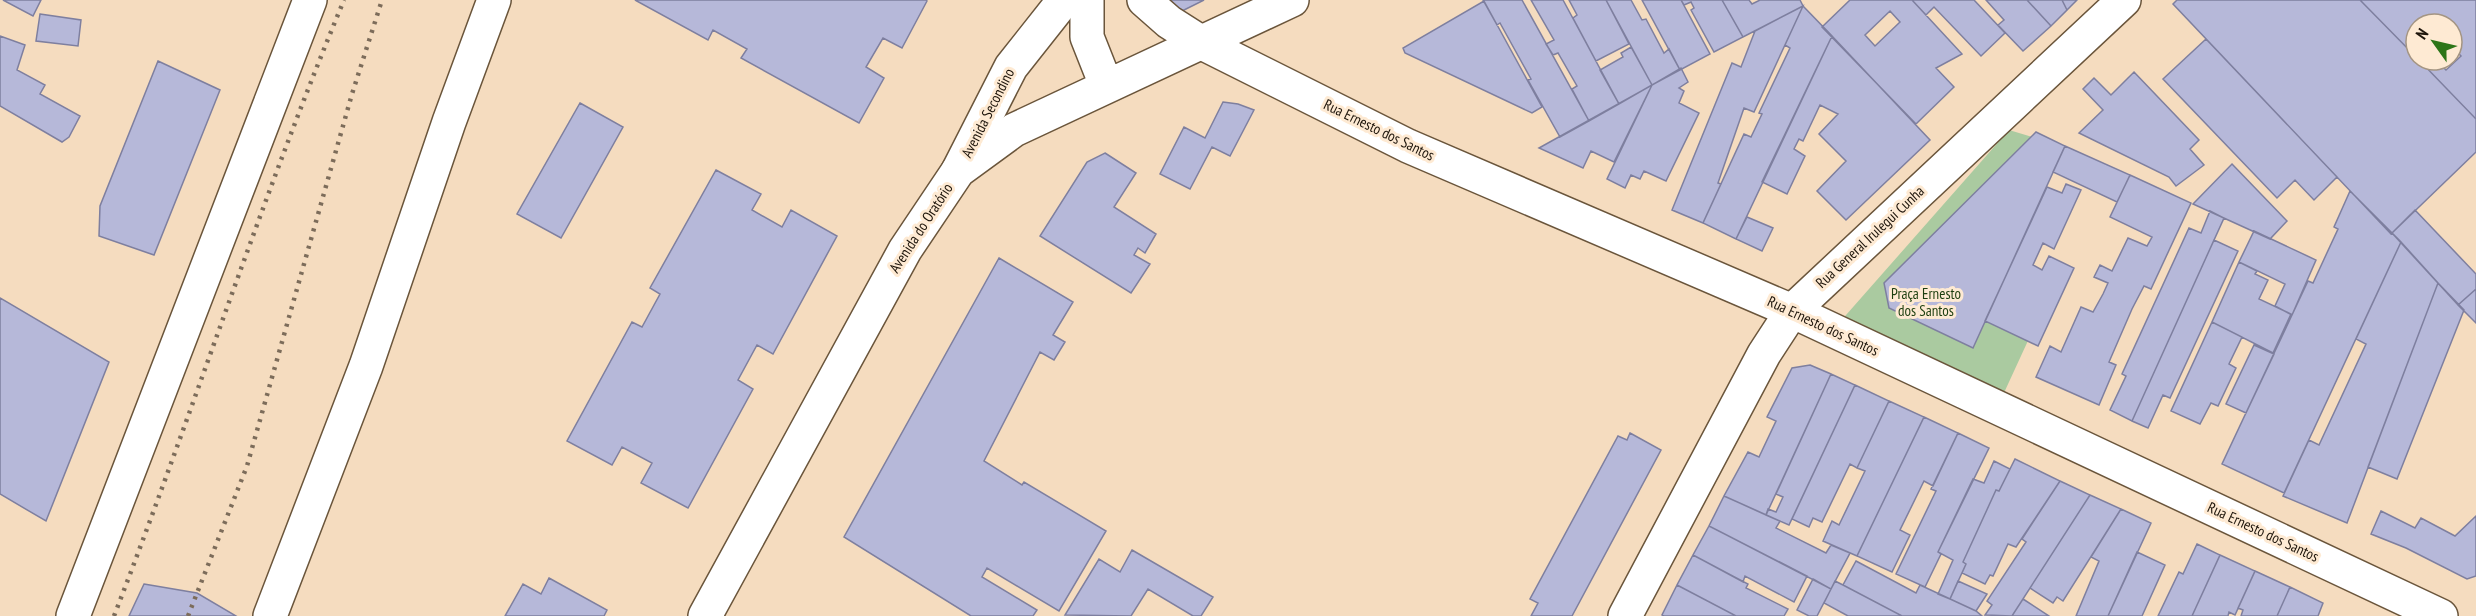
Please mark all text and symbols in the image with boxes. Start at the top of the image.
north arrow [2404,12,2464,72]
text: N [2411,24,2432,43]
street label: Avenida Secondino [957,65,1018,161]
street label: Rua Ernesto dos Santos [1321,95,1438,165]
street label: Avenida do Oratório [885,179,957,276]
street label: Rua General Irulegui Cunha [1811,181,1928,292]
park label: Praça Ernesto dos Santos [1891,284,1961,320]
street label: Rua Ernesto dos Santos [1764,291,1882,360]
street label: Rua Ernesto dos Santos [2204,497,2322,566]

